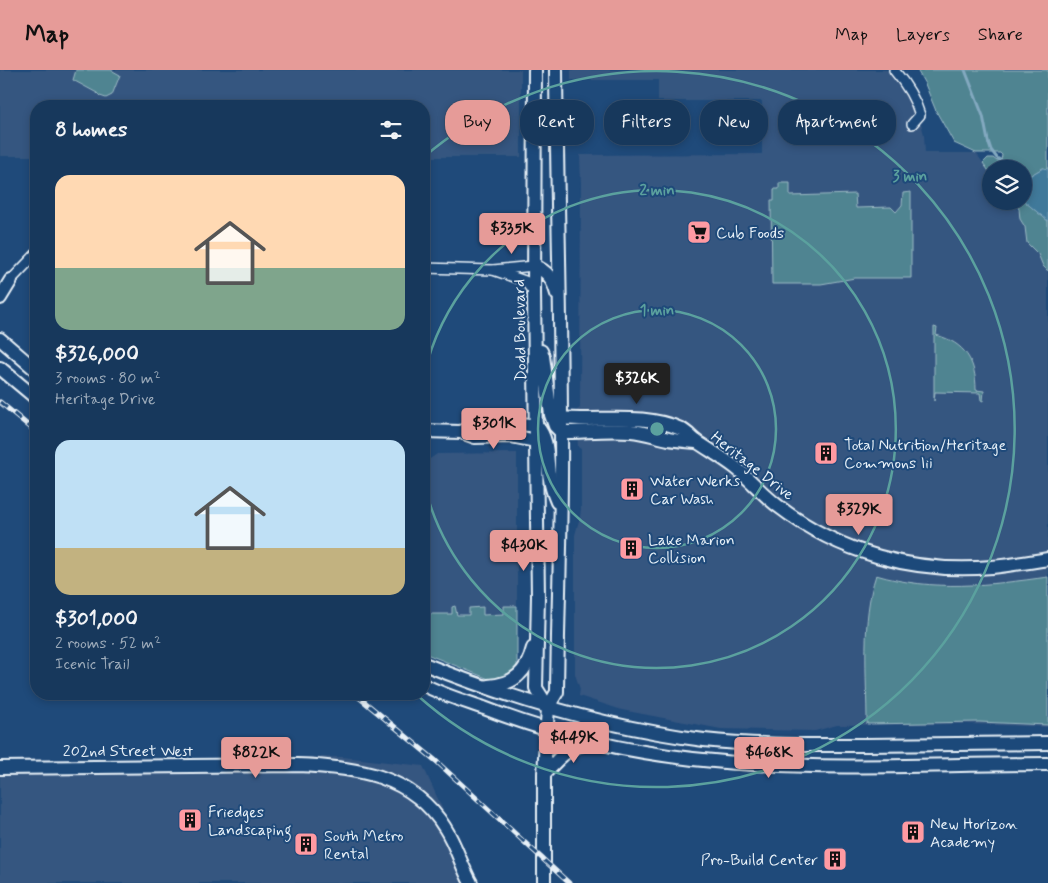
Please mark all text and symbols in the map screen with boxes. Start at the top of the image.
text: Map [25,20,69,51]
text: Map [835,23,868,47]
text: Layers [896,23,950,47]
text: Share [978,23,1023,47]
chip: Buy [445,100,510,145]
chip: Rent [520,100,594,145]
chip: Filters [604,100,690,145]
chip: New [700,100,768,145]
chip: Apartment [778,100,896,145]
text: 8 homes [55,116,127,144]
icon: filters [377,116,405,144]
map controls [982,160,1032,210]
button: layers [982,160,1032,210]
text: 3 min [893,167,927,187]
text: 2 min [639,181,675,201]
icon: home [185,208,275,298]
pin: $335K [477,212,547,255]
text: $335K [490,218,534,239]
supermarket icon: Cub Foods [686,219,712,245]
place label: Cub Foods [716,223,784,244]
street label: Dodd Boulevard [509,279,532,381]
text: 1 min [640,301,674,321]
text: $326,000 [55,340,139,368]
pin: $326K [602,362,672,405]
text: 3 rooms · 80 m² [55,368,161,389]
text: $326K [615,368,659,389]
text: Heritage Drive [55,389,156,410]
pin: $301K [459,408,529,450]
text: $301K [472,413,516,434]
centre of rings [648,420,666,438]
street label: Heritage Drive [706,427,799,506]
place label: Total Nutrition/Heritage Commons Iii [844,435,1007,474]
building icon: Total Nutrition/Heritage Commons Iii [813,440,839,466]
place label: Water Werks Car Wash [650,471,740,510]
icon: home [185,473,275,563]
building icon: Water Werks Car Wash [619,476,645,502]
pin: $329K [824,494,894,536]
text: $329K [837,499,881,520]
pin: $430K [489,530,559,572]
place label: Lake Marion Collision [648,530,735,569]
text: $430K [501,535,547,556]
building icon: Lake Marion Collision [618,535,644,561]
text: $301,000 [55,605,138,633]
text: 2 rooms · 52 m² [55,633,161,654]
text: Icenic Trail [55,654,129,675]
pin: $449K [539,722,609,764]
text: $449K [550,727,598,748]
pin: $822K [221,736,291,779]
pin: $468K [734,736,804,779]
street label: 202nd Street West [63,741,193,762]
text: $822K [232,742,280,763]
text: $468K [745,742,793,763]
place label: Friedges Landscaping [208,802,292,842]
building icon: Friedges Landscaping [177,807,203,833]
place label: New Horizon Academy [930,814,1018,853]
building icon: New Horizon Academy [900,819,926,845]
place label: South Metro Rental [324,826,404,865]
building icon: South Metro Rental [293,831,319,857]
building icon: Pro-Build Center [822,846,848,872]
place label: Pro-Build Center [701,850,818,871]

